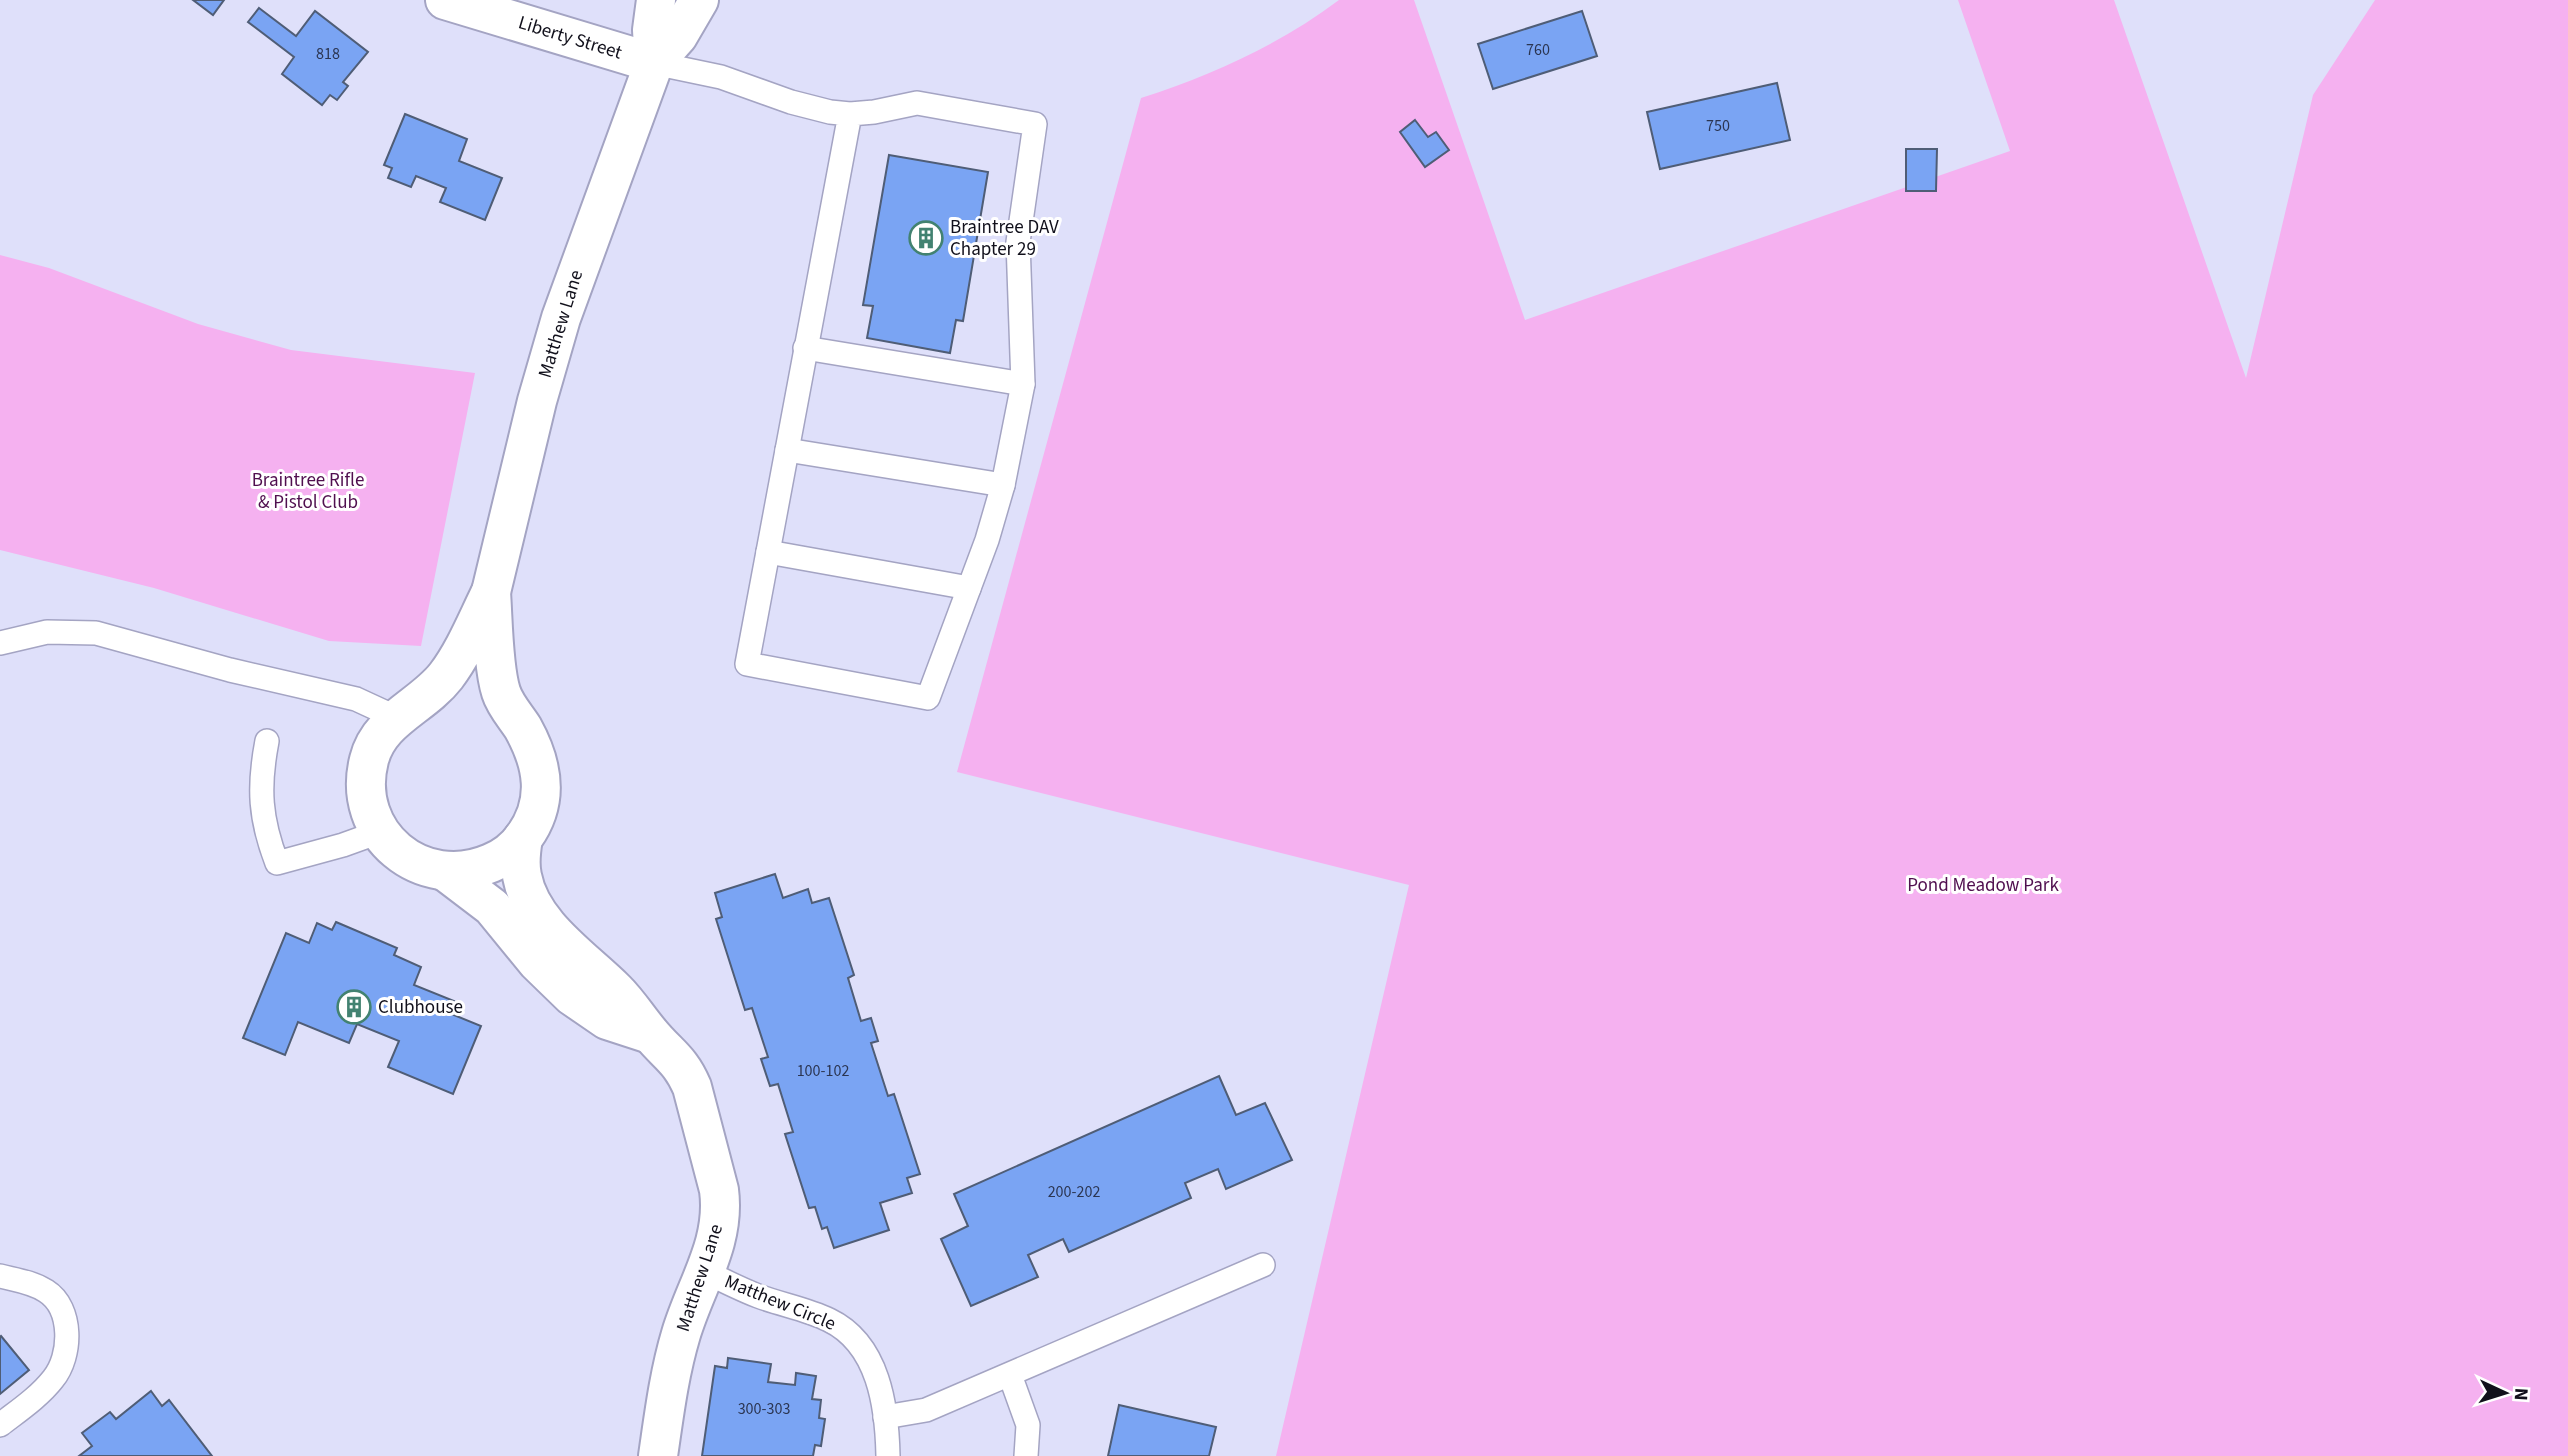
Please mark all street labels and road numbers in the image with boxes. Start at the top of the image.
street label: Liberty Street [515,9,626,67]
street label: Matthew Lane [532,267,590,381]
street label: Matthew Lane [670,1221,730,1335]
street label: Matthew Circle [720,1268,840,1338]

